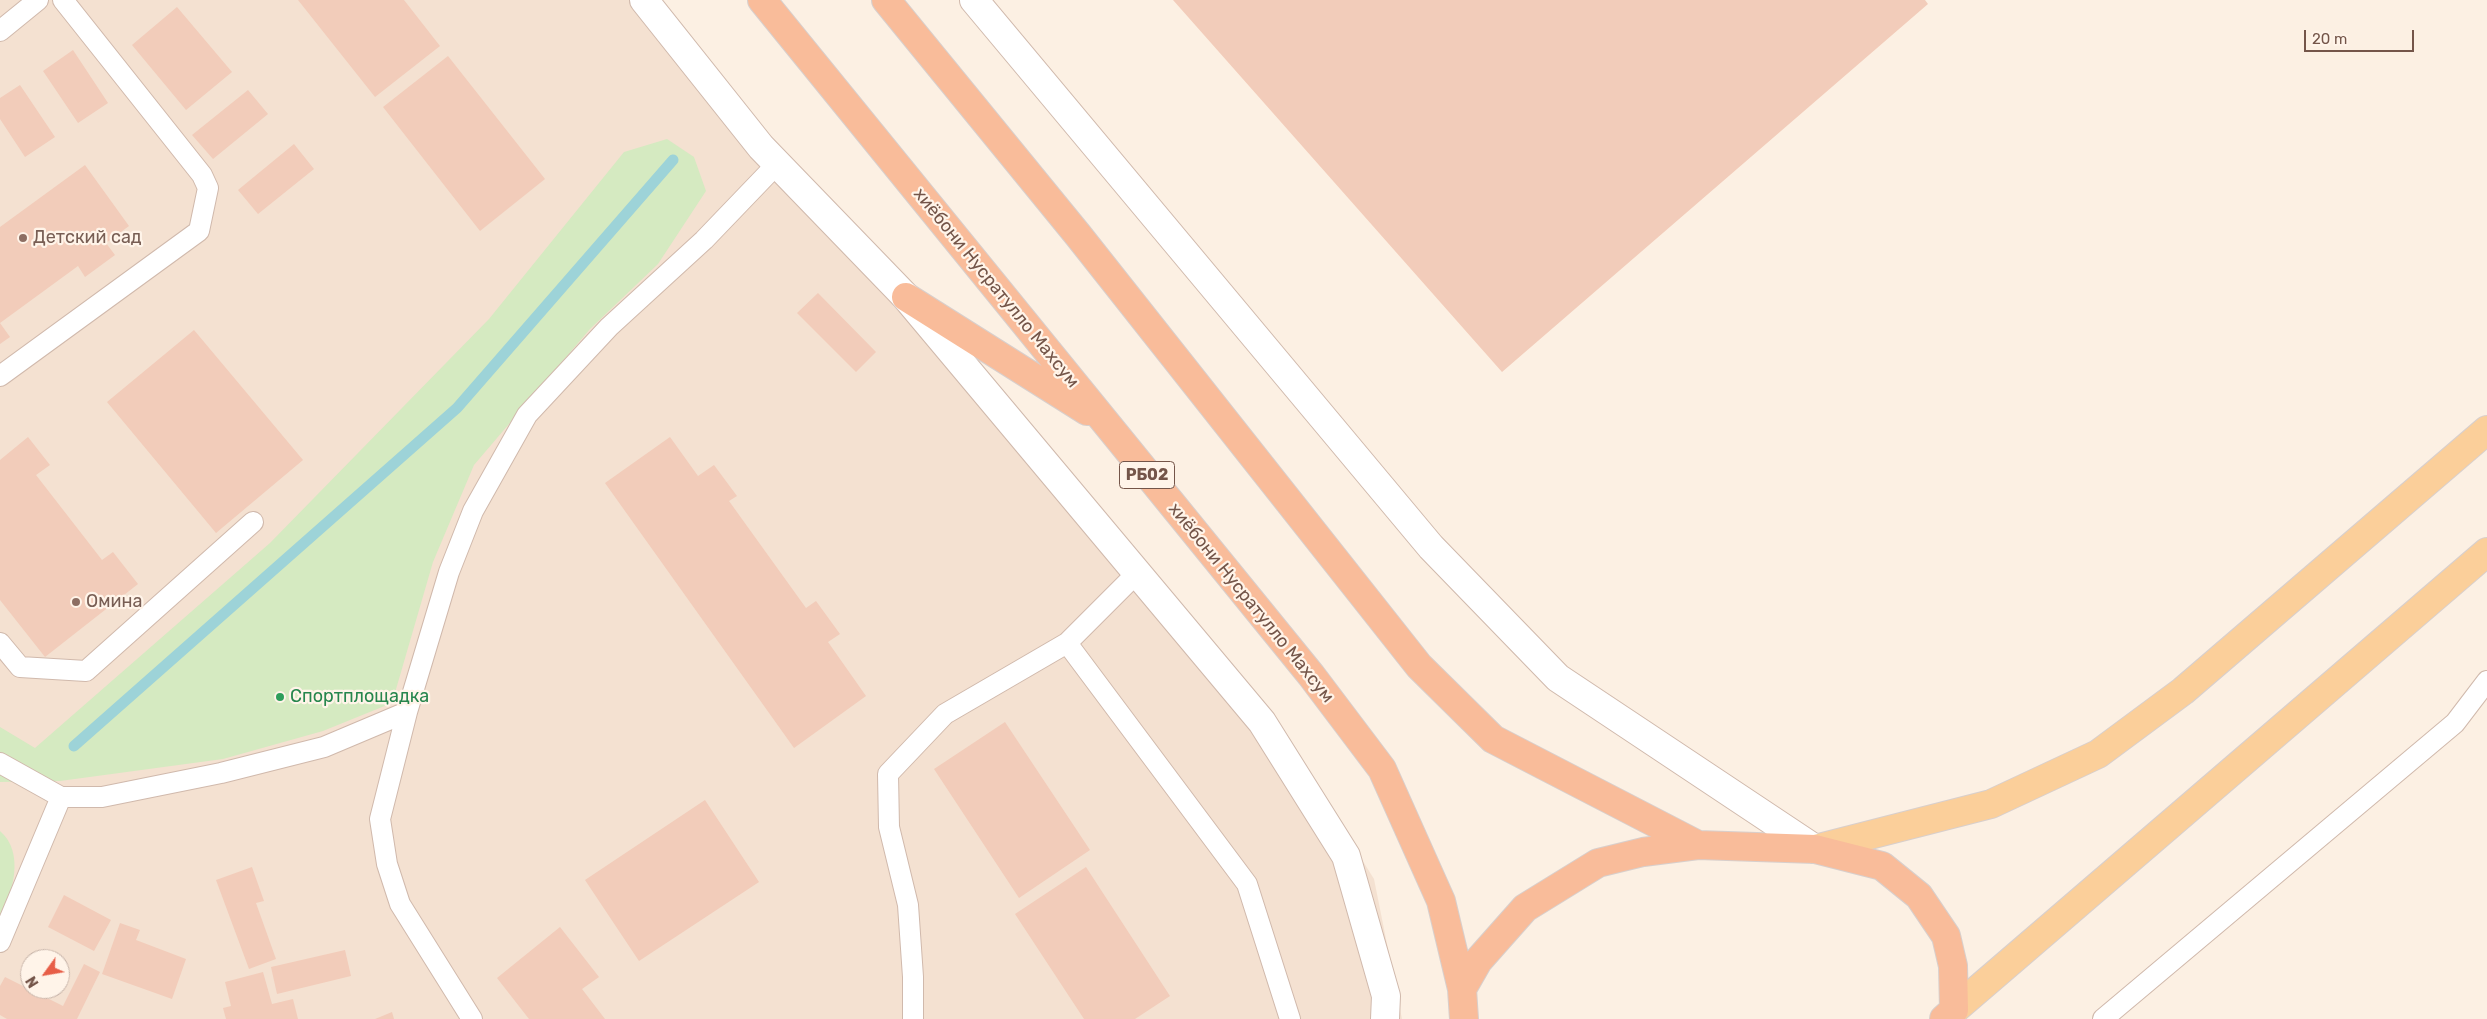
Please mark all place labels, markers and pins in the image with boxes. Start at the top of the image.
place label: Детский сад [33,227,142,249]
marker: Детский сад [17,232,29,244]
place label: Омина [86,591,142,613]
marker: Омина [70,596,82,608]
place label: Спортплощадка [290,686,429,708]
marker: Спортплощадка [274,691,286,703]

